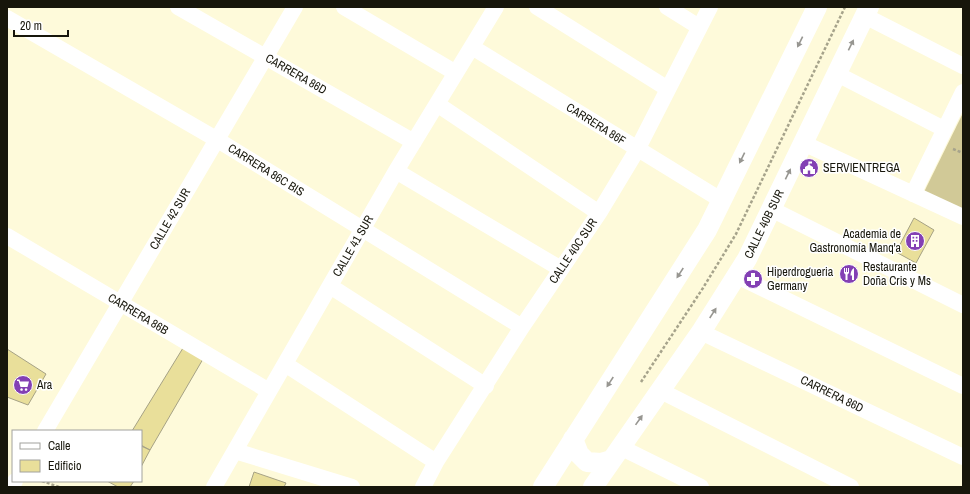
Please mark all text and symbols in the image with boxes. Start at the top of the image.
scale bar [14,12,68,38]
text: 20 m [20,18,42,34]
one-way arrow [797,36,803,48]
one-way arrow [848,39,854,51]
street label: CARRERA 86D [262,50,330,98]
street label: CARRERA 86F [563,99,629,149]
street label: CARRERA 86C BIS [225,140,307,200]
one-way arrow [739,153,745,164]
public building icon: SERVIENTREGA [798,157,820,179]
place label: SERVIENTREGA [823,160,900,176]
one-way arrow [785,169,791,180]
street label: CALLE 42 SUR [146,185,194,253]
street label: CALLE 40B SUR [740,187,788,261]
street label: CALLE 41 SUR [329,212,377,280]
street label: CALLE 40C SUR [545,215,601,287]
place label: Academia de Gastronomía Manq'a [809,226,902,256]
building icon: Academia de Gastronomía Manq'a [904,230,926,252]
place label: Restaurante Doña Cris y Ms [863,259,931,289]
restaurant icon: Restaurante Doña Cris y Ms [838,263,860,285]
place label: Hiperdrogueria Germany [767,264,834,294]
one-way arrow [677,267,684,279]
pharmacy icon: Hiperdrogueria Germany [742,268,764,290]
street label: CARRERA 86B [105,290,172,339]
one-way arrow [709,308,717,318]
street label: CARRERA 86D [798,372,866,416]
supermarket icon: Ara [12,374,34,396]
place label: Ara [36,377,53,393]
one-way arrow [606,377,614,387]
one-way arrow [635,414,643,425]
legend [12,430,142,482]
text: Calle [48,438,70,454]
text: Edificio [48,458,81,474]

